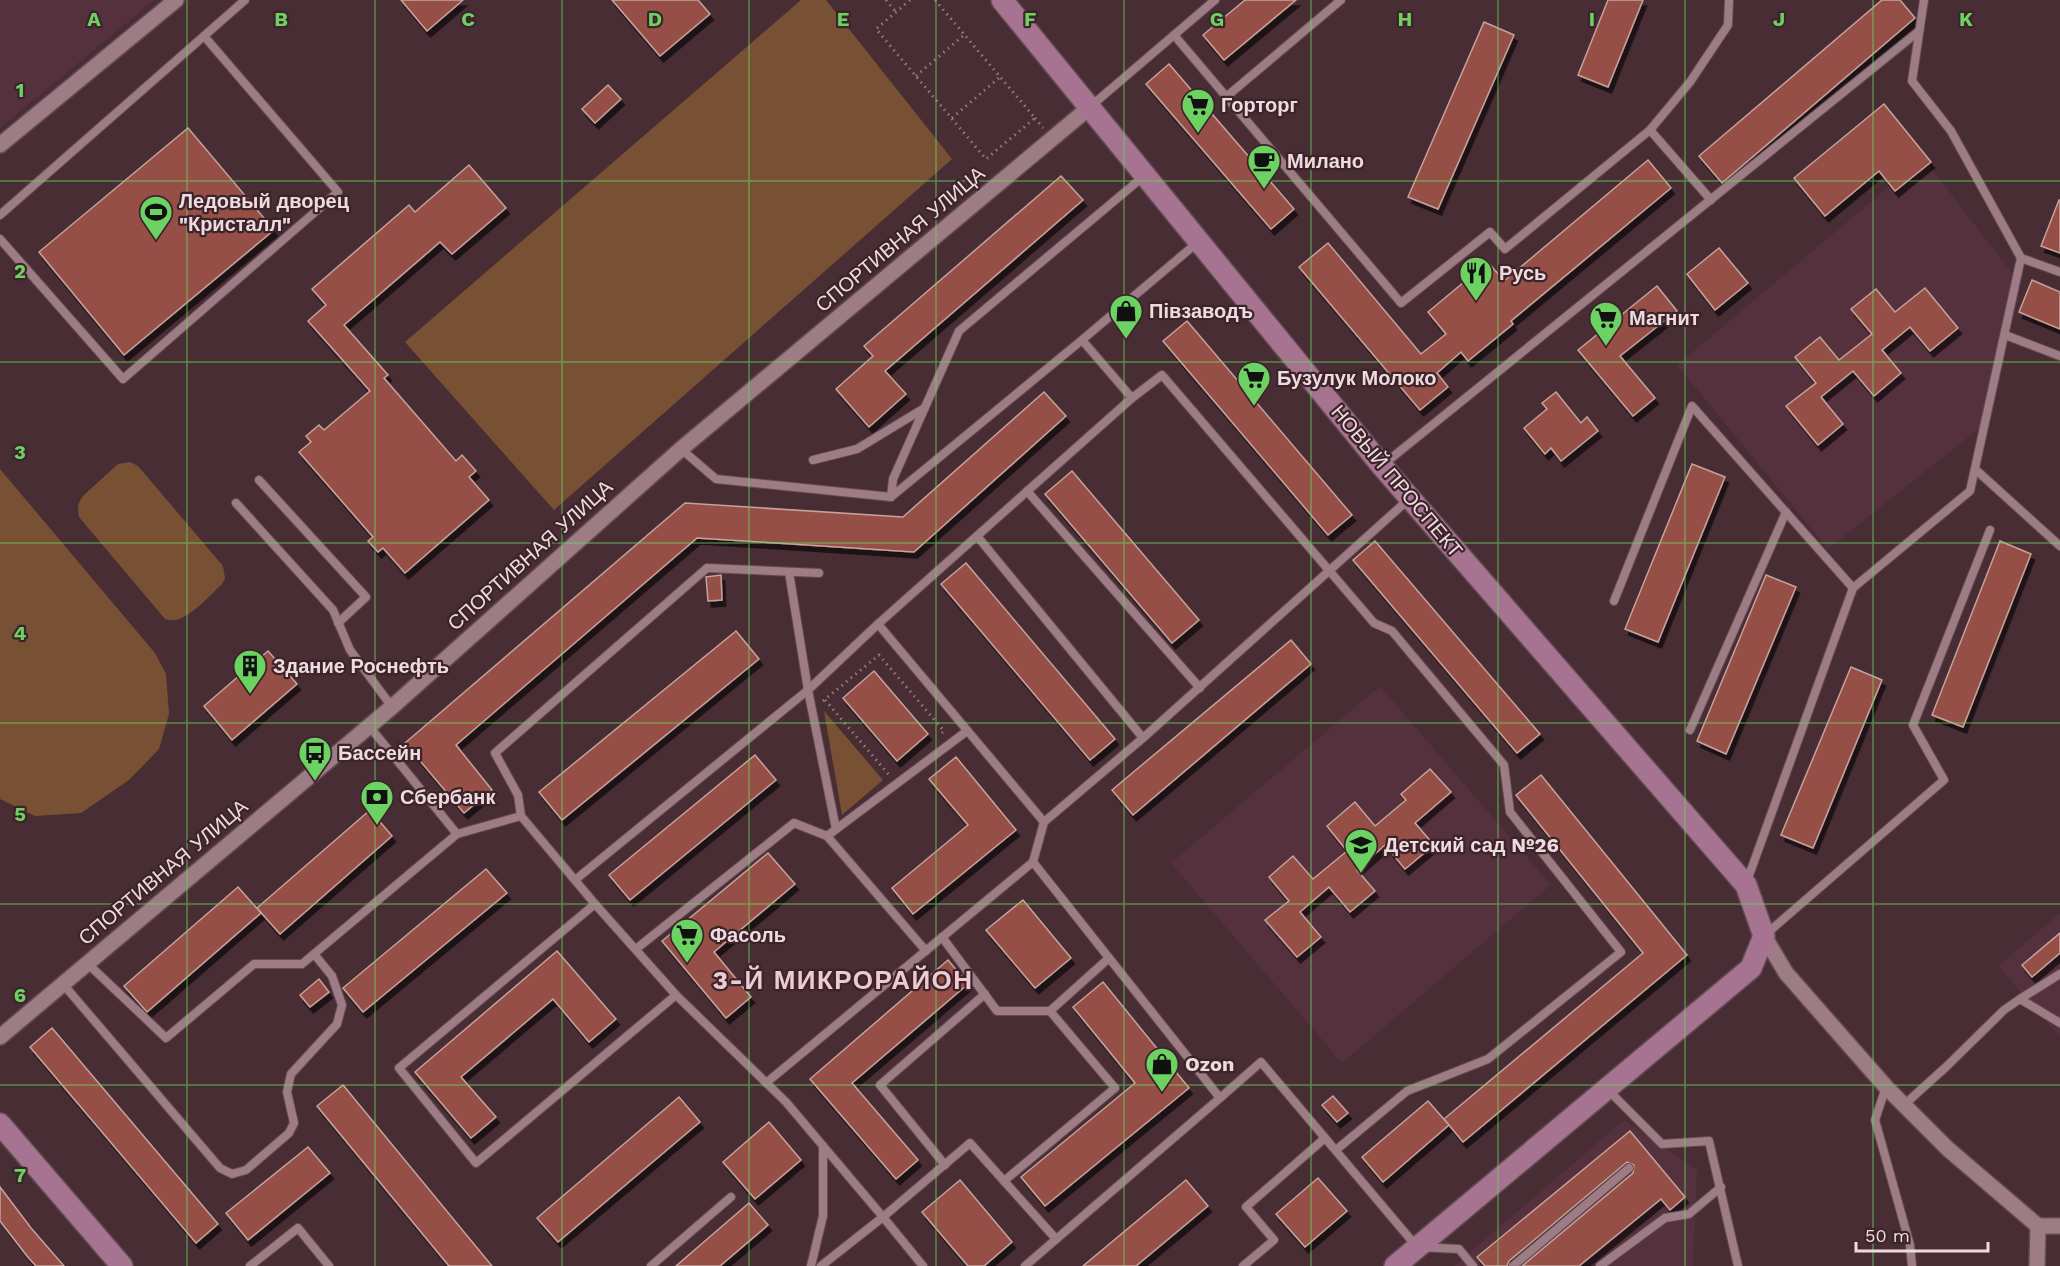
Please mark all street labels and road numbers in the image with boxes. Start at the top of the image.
street label: СПОРТИВНАЯ УЛИЦА [811,161,990,317]
street label: НОВЫЙ ПРОСПЕКТ [1326,400,1468,562]
street label: СПОРТИВНАЯ УЛИЦА [443,474,618,635]
street label: СПОРТИВНАЯ УЛИЦА [74,794,253,950]

